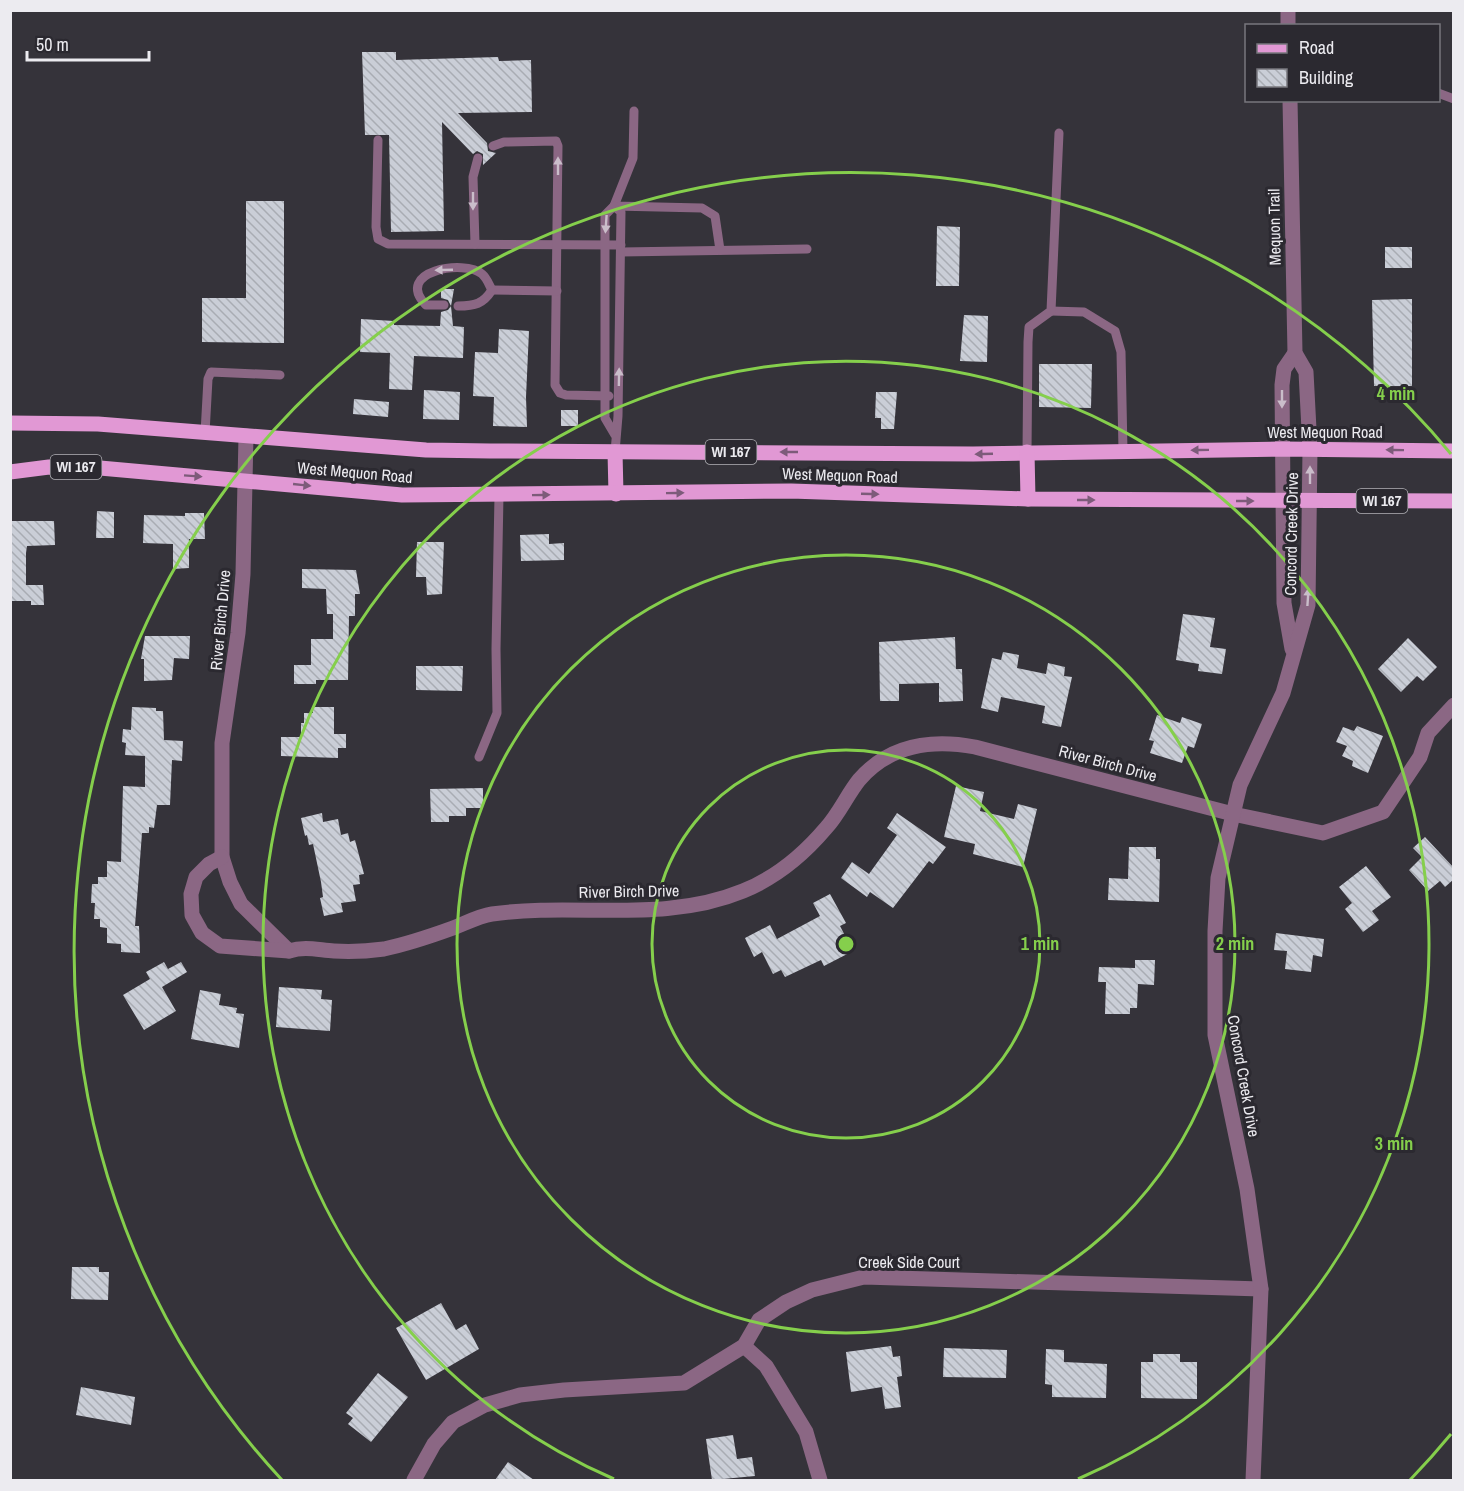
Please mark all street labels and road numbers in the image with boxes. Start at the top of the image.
street label: Mequon Trail [1262,188,1286,265]
street label: West Mequon Road [1267,421,1383,443]
road number: WI 167 [706,440,756,464]
road number: WI 167 [50,455,101,479]
street label: West Mequon Road [296,456,414,488]
street label: West Mequon Road [782,462,898,488]
street label: Concord Creek Drive [1279,472,1303,596]
road number: WI 167 [1356,489,1408,513]
street label: River Birch Drive [205,569,235,671]
street label: River Birch Drive [1057,739,1159,787]
street label: River Birch Drive [579,879,679,903]
street label: Concord Creek Drive [1222,1013,1266,1139]
street label: Creek Side Court [858,1251,960,1273]

